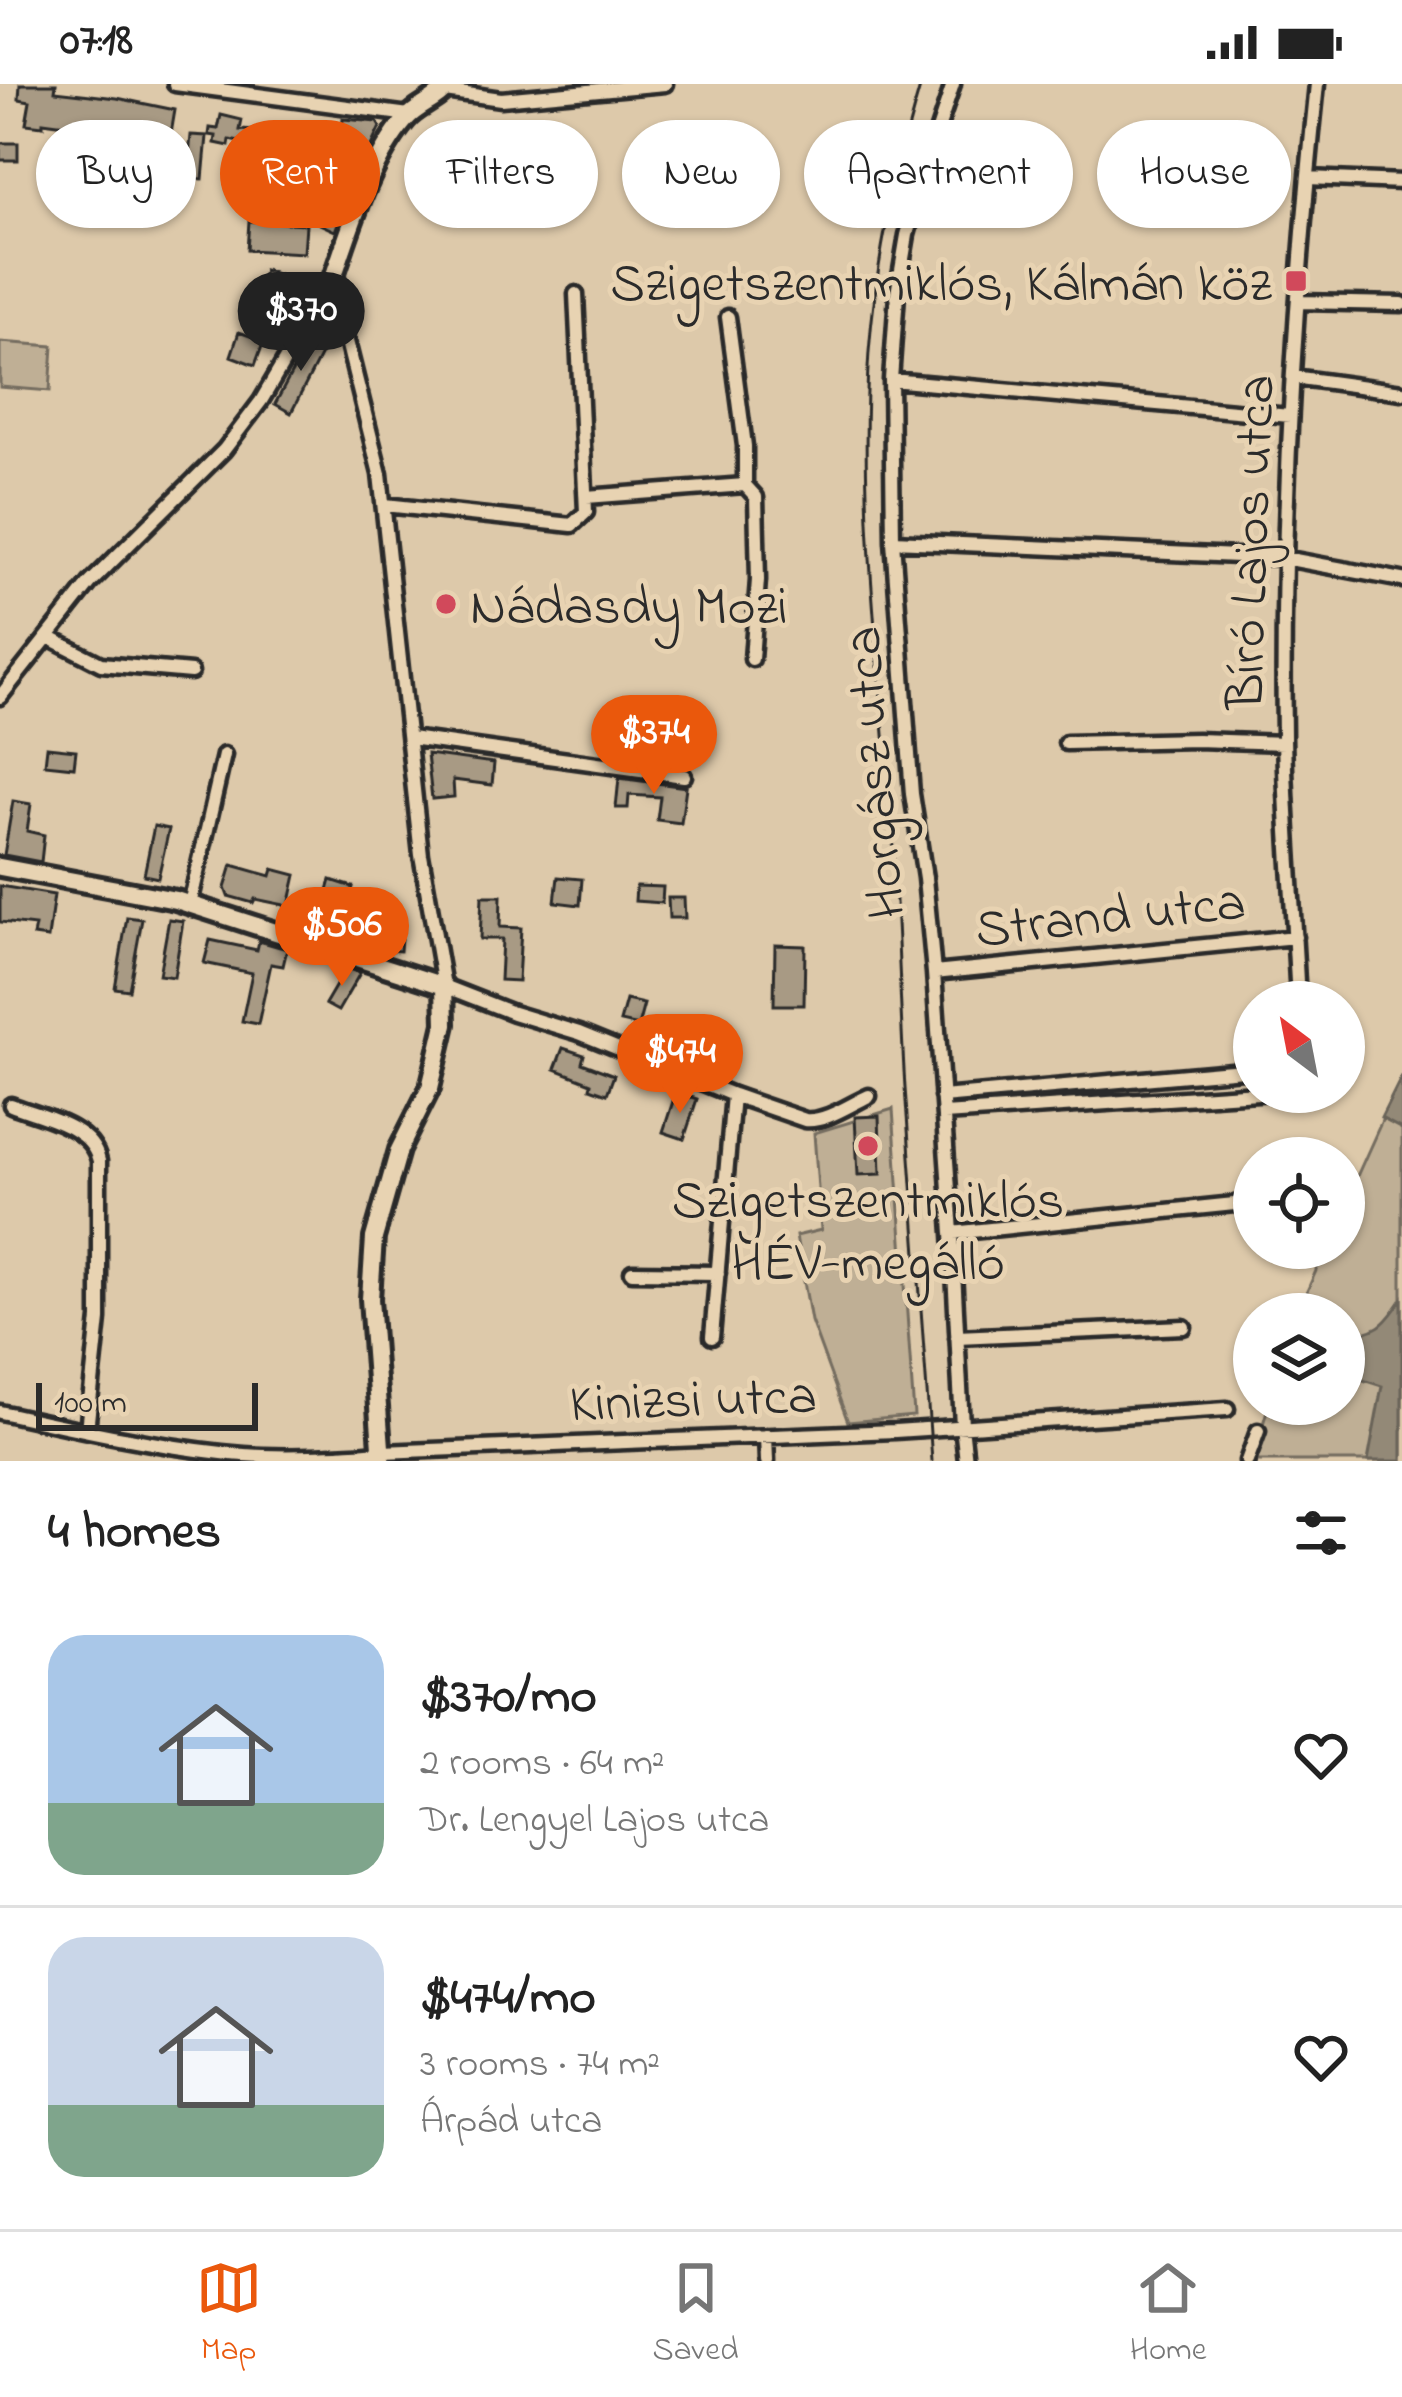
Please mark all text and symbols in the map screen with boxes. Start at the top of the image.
text: 07:18 [60,9,133,75]
chip: Buy [36,120,196,228]
chip: Rent [220,120,380,228]
chip: Filters [404,120,598,228]
chip: New [622,120,780,228]
chip: Apartment [804,120,1073,228]
chip: House [1097,120,1291,228]
place label: Szigetszentmiklós, Kálmán köz [610,248,1272,327]
marker: Szigetszentmiklós, Kálmán köz [1283,268,1309,294]
pin: $370 [230,272,372,374]
text: $370 [265,282,337,339]
street label: Bíró Lajos utca [1209,373,1299,713]
place label: Nádasdy Mozi [470,571,788,649]
marker: Nádasdy Mozi [433,591,459,617]
street label: Horgász utca [826,623,931,922]
pin: $374 [583,695,725,797]
text: $374 [618,705,690,762]
street label: Strand utca [972,866,1250,972]
pin: $506 [271,887,413,989]
text: $506 [302,897,382,954]
north arrow [1233,981,1365,1113]
map controls [1233,981,1365,1425]
pin: $474 [609,1014,751,1116]
text: $474 [644,1024,716,1081]
marker: Szigetszentmiklós HÉV-megálló [855,1133,881,1159]
button: locate [1233,1137,1365,1269]
place label: Szigetszentmiklós HÉV-megálló [672,1165,1064,1306]
button: layers [1233,1293,1365,1425]
street label: Kinizsi utca [568,1360,818,1446]
scale bar [36,1377,258,1430]
text: 100 m [54,1380,127,1428]
text: 4 homes [48,1496,221,1571]
icon: filters [1288,1500,1354,1566]
text: $370/mo [420,1661,597,1736]
icon: home [144,1683,288,1827]
icon: heart [1288,1722,1354,1788]
text: 2 rooms · 64 m² [420,1736,665,1793]
text: Dr. Lengyel Lajos utca [420,1793,769,1850]
text: $474/mo [420,1962,596,2037]
icon: home [144,1985,288,2129]
icon: heart [1288,2024,1354,2090]
text: 3 rooms · 74 m² [420,2037,660,2094]
text: Árpád utca [420,2094,602,2151]
tab: Map [196,2255,262,2375]
tab: Saved [653,2255,739,2375]
tab: Home [1130,2255,1206,2375]

